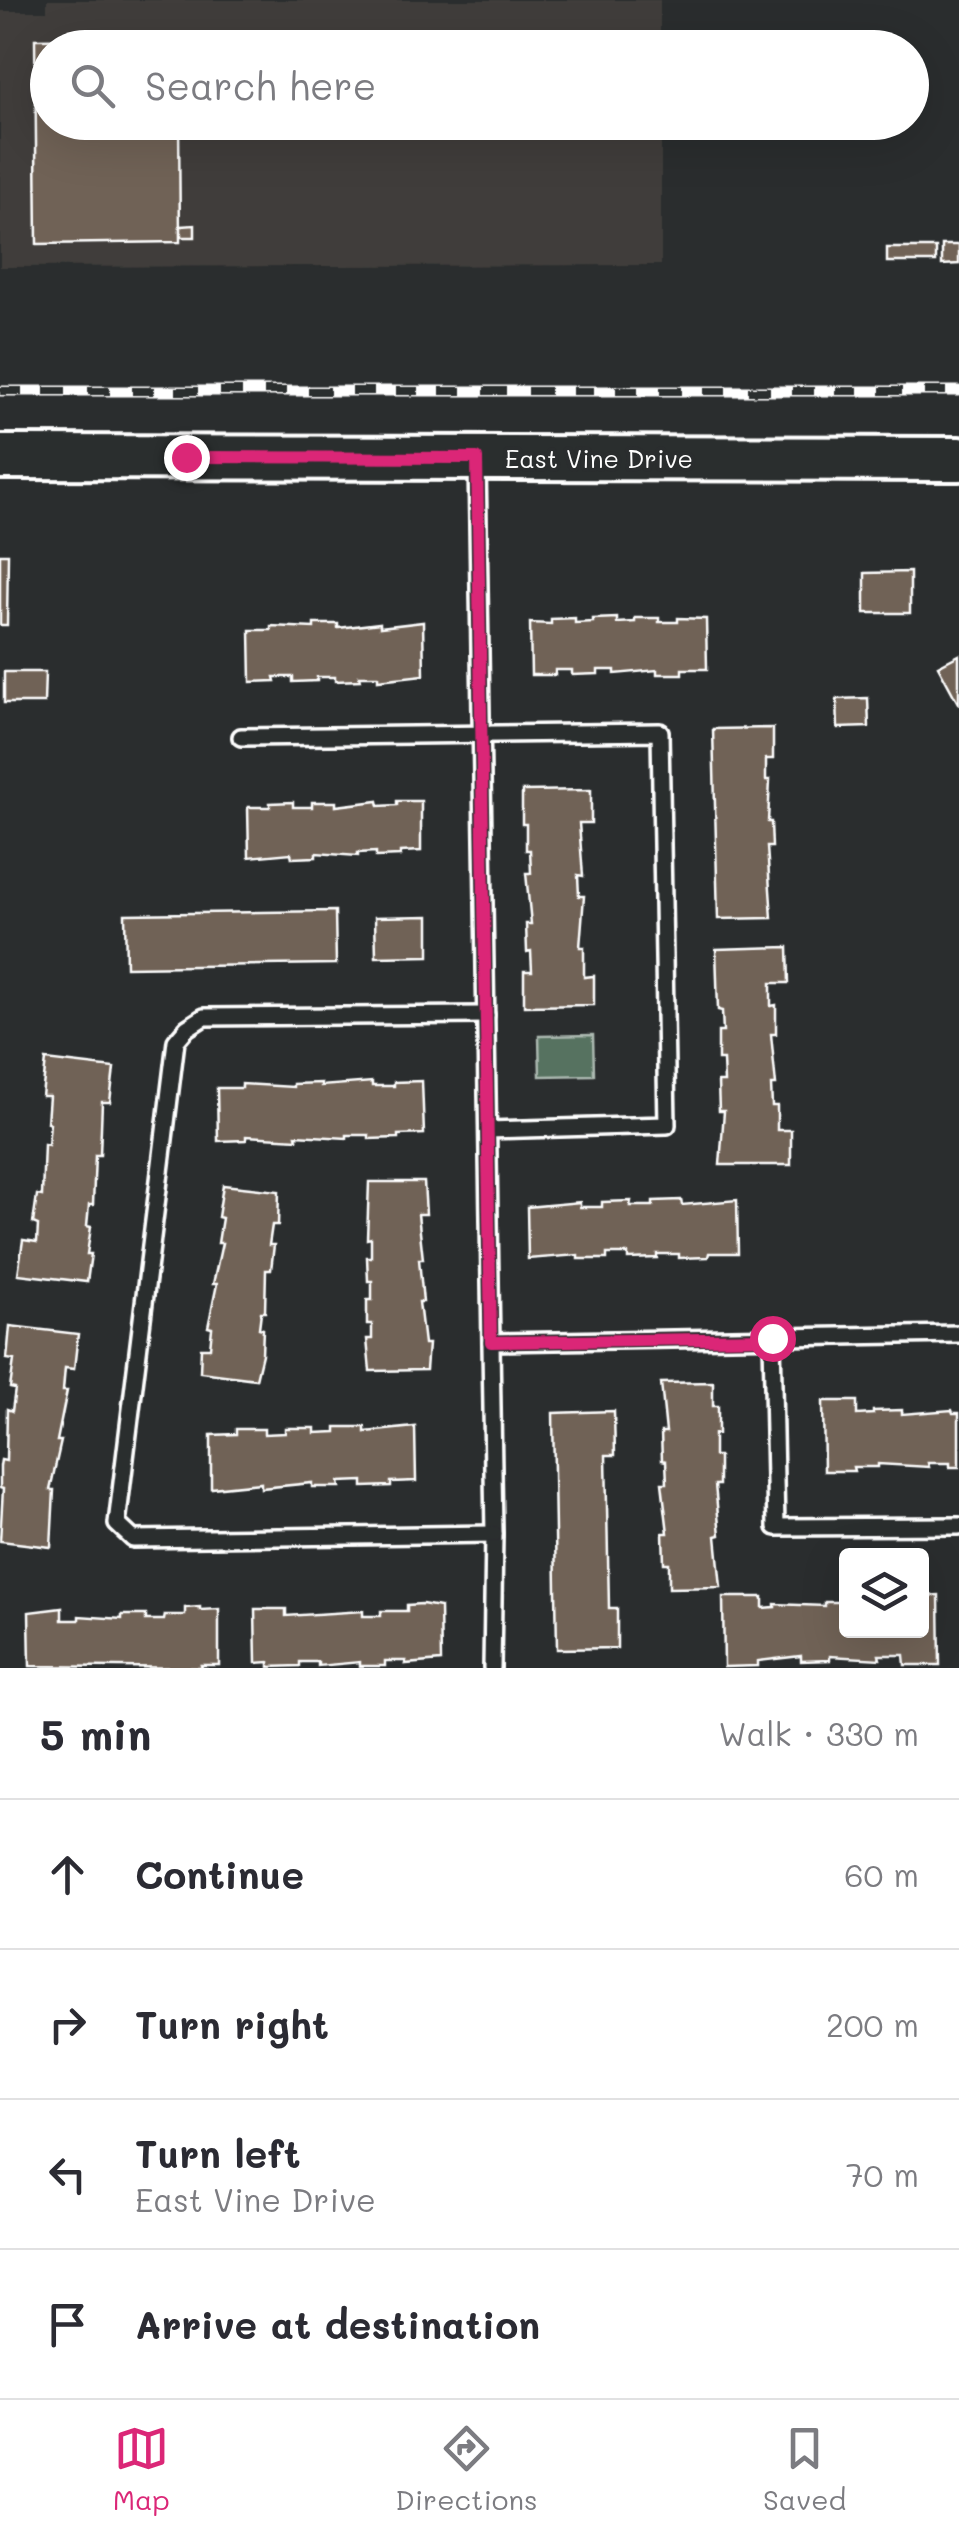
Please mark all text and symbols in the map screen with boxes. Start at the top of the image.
search box [30,30,929,140]
icon: search [65,58,120,113]
text: Search here [145,60,376,110]
route end [164,435,210,481]
street label: East Vine Drive [505,442,693,474]
route start [750,1316,796,1362]
map controls [839,1548,929,1638]
button: layers [839,1548,929,1638]
text: 5 min [40,1706,151,1761]
text: Walk · 330 m [719,1712,919,1754]
icon: ahead [40,1847,95,1902]
text: Continue [135,1849,304,1899]
text: 60 m [844,1853,919,1895]
icon: right [40,1997,95,2052]
text: Turn right [135,1999,329,2049]
text: 200 m [826,2003,919,2045]
text: Turn left [135,2128,301,2178]
icon: left [40,2147,95,2202]
text: 70 m [846,2153,919,2195]
text: East Vine Drive [135,2178,376,2220]
icon: arrive [40,2297,95,2352]
text: Arrive at destination [135,2299,540,2349]
tab: Map [113,2421,170,2517]
tab: Directions [395,2421,538,2517]
tab: Saved [763,2421,846,2517]

